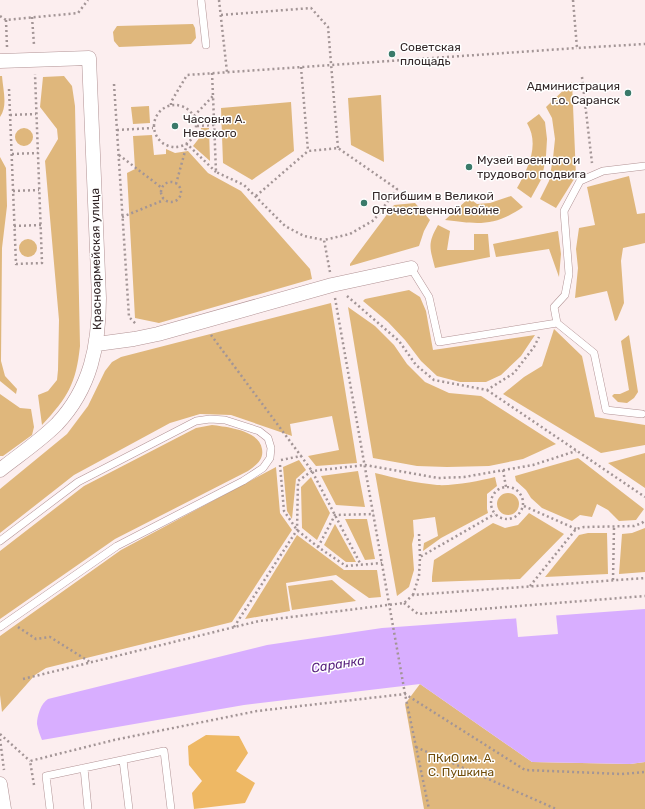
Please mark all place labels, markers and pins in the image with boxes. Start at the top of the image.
place label: Советская площадь [400,40,461,68]
marker: Советская площадь [387,49,397,59]
place label: Администрация г.о. Саранск [527,79,621,107]
marker: Администрация г.о. Саранск [623,88,633,98]
place label: Часовня А. Невского [183,112,246,140]
marker: Часовня А. Невского [170,121,180,131]
place label: Музей военного и трудового подвига [477,153,586,181]
marker: Музей военного и трудового подвига [464,162,474,172]
place label: Погибшим в Великой Отечественной войне [372,189,500,217]
marker: Погибшим в Великой Отечественной войне [359,198,369,208]

